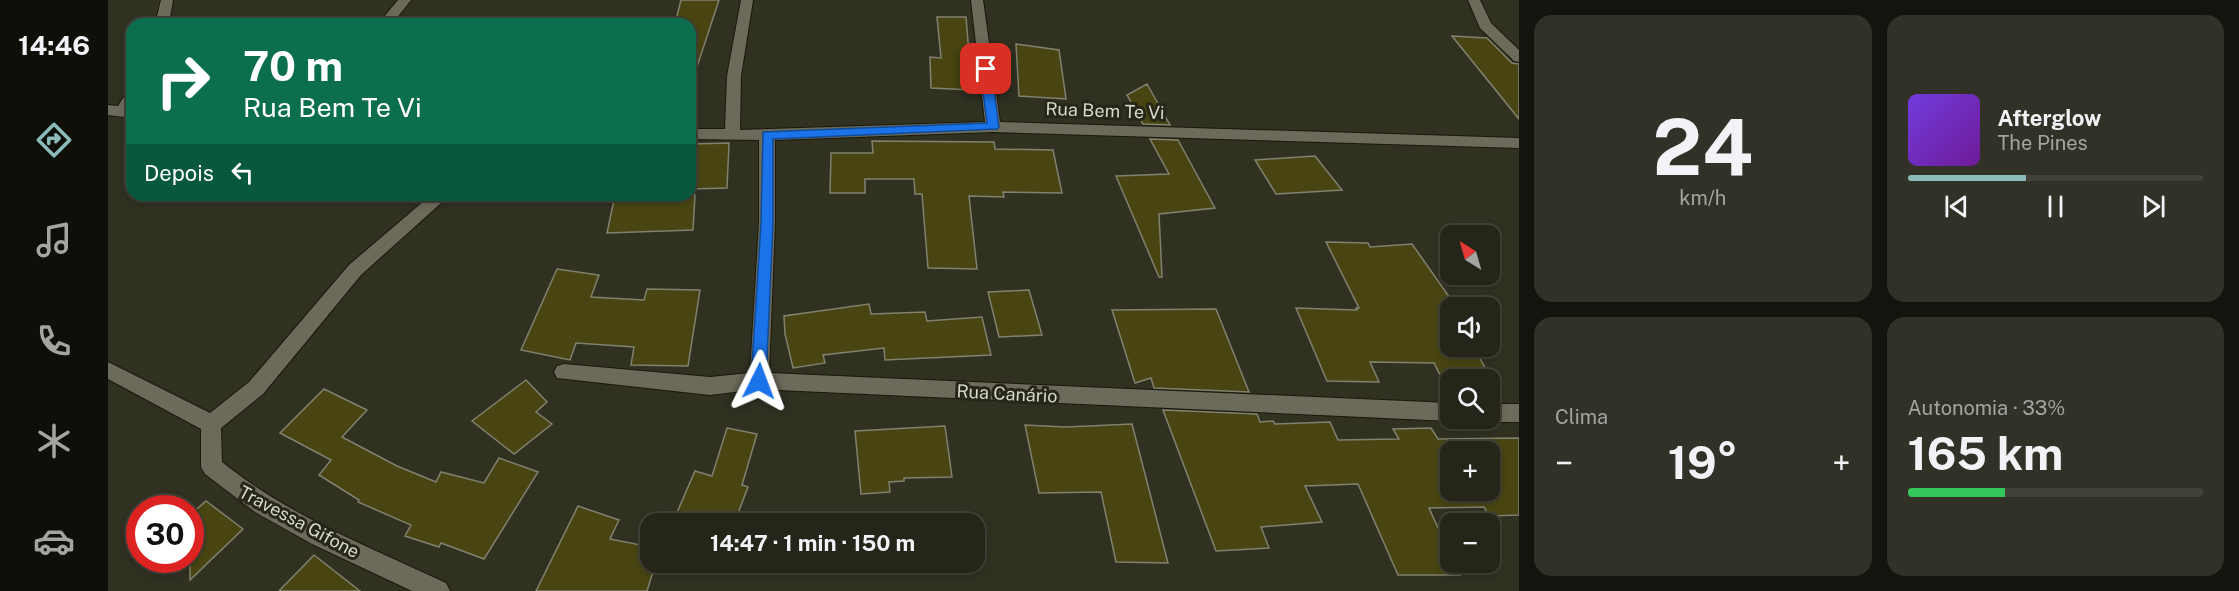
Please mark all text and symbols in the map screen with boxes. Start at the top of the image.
text: 14:46 [18,29,90,61]
text: 70 m [243,41,343,90]
icon: right [144,42,222,120]
pin [960,43,1011,94]
icon: arrive [969,52,1002,85]
text: Rua Bem Te Vi [243,91,422,123]
street label: Rua Bem Te Vi [1045,98,1165,123]
text: 24 [1652,101,1753,193]
text: Afterglow [1998,105,2101,131]
icon: directions [33,119,75,161]
text: The Pines [1998,131,2088,155]
icon: left [226,156,259,189]
text: Depois [144,160,214,186]
text: km/h [1679,186,1726,210]
icon: previous [1940,190,1973,223]
icon: pause [2039,190,2072,223]
icon: next [2137,190,2170,223]
icon: music [33,219,75,261]
north arrow [1440,225,1500,285]
map controls [1440,225,1500,573]
button: sound [1440,297,1500,357]
icon: phone [33,320,75,362]
position arrow [727,349,791,413]
button: search [1440,369,1500,429]
street label: Rua Canário [956,380,1058,407]
text: Autonomia · 33% [1908,396,2065,420]
text: Clima [1555,405,1608,429]
icon: climate [33,420,75,462]
text: 165 km [1908,427,2063,480]
text: 19° [1668,436,1738,489]
button: + [1440,441,1500,501]
text: − [1555,444,1573,482]
text: + [1832,444,1851,482]
street label: Travessa Gifone [235,481,363,562]
speed limit sign: 30 [126,495,204,573]
button: − [1440,513,1500,573]
icon: car [33,520,75,562]
text: 14:47 · 1 min · 150 m [710,530,915,556]

